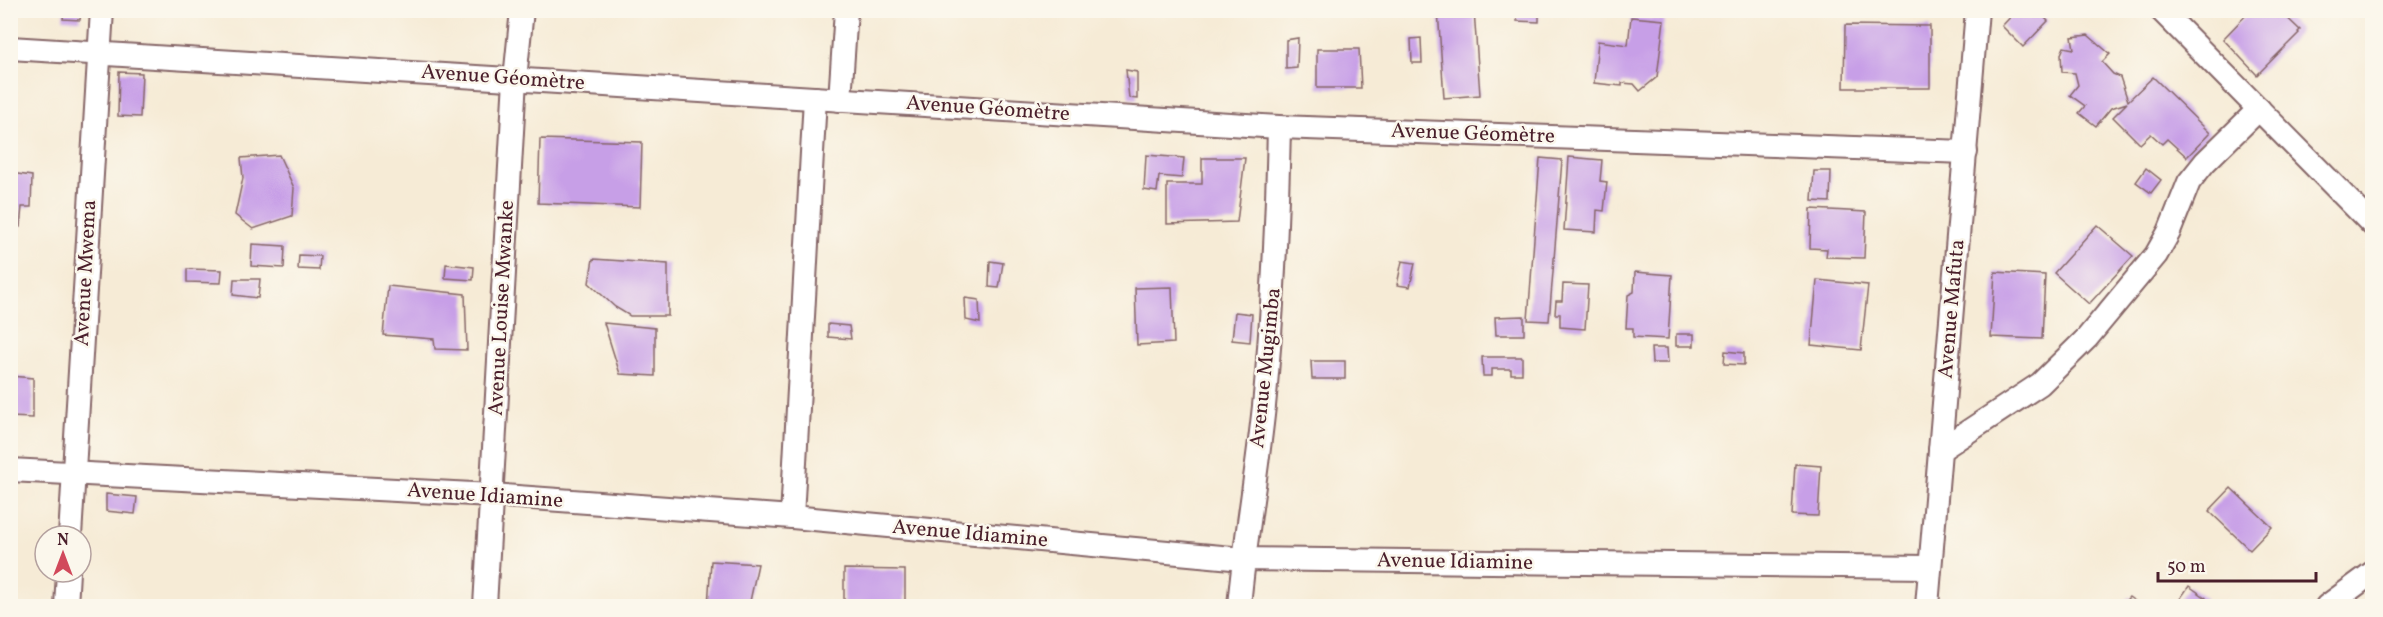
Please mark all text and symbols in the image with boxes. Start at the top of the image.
street label: Avenue Géomètre [420,58,586,98]
street label: Avenue Géomètre [905,89,1071,129]
street label: Avenue Géomètre [1391,117,1556,151]
street label: Avenue Mwema [68,199,104,347]
street label: Avenue Louise Mwanke [482,199,522,417]
street label: Avenue Mafuta [1931,238,1973,380]
street label: Avenue Mugimba [1243,286,1289,450]
street label: Avenue Idiamine [406,476,564,516]
street label: Avenue Idiamine [891,513,1049,555]
north arrow [33,524,93,584]
text: N [57,530,69,552]
scale bar [2158,545,2316,583]
street label: Avenue Idiamine [1377,546,1533,578]
text: 50 m [2167,555,2206,580]

